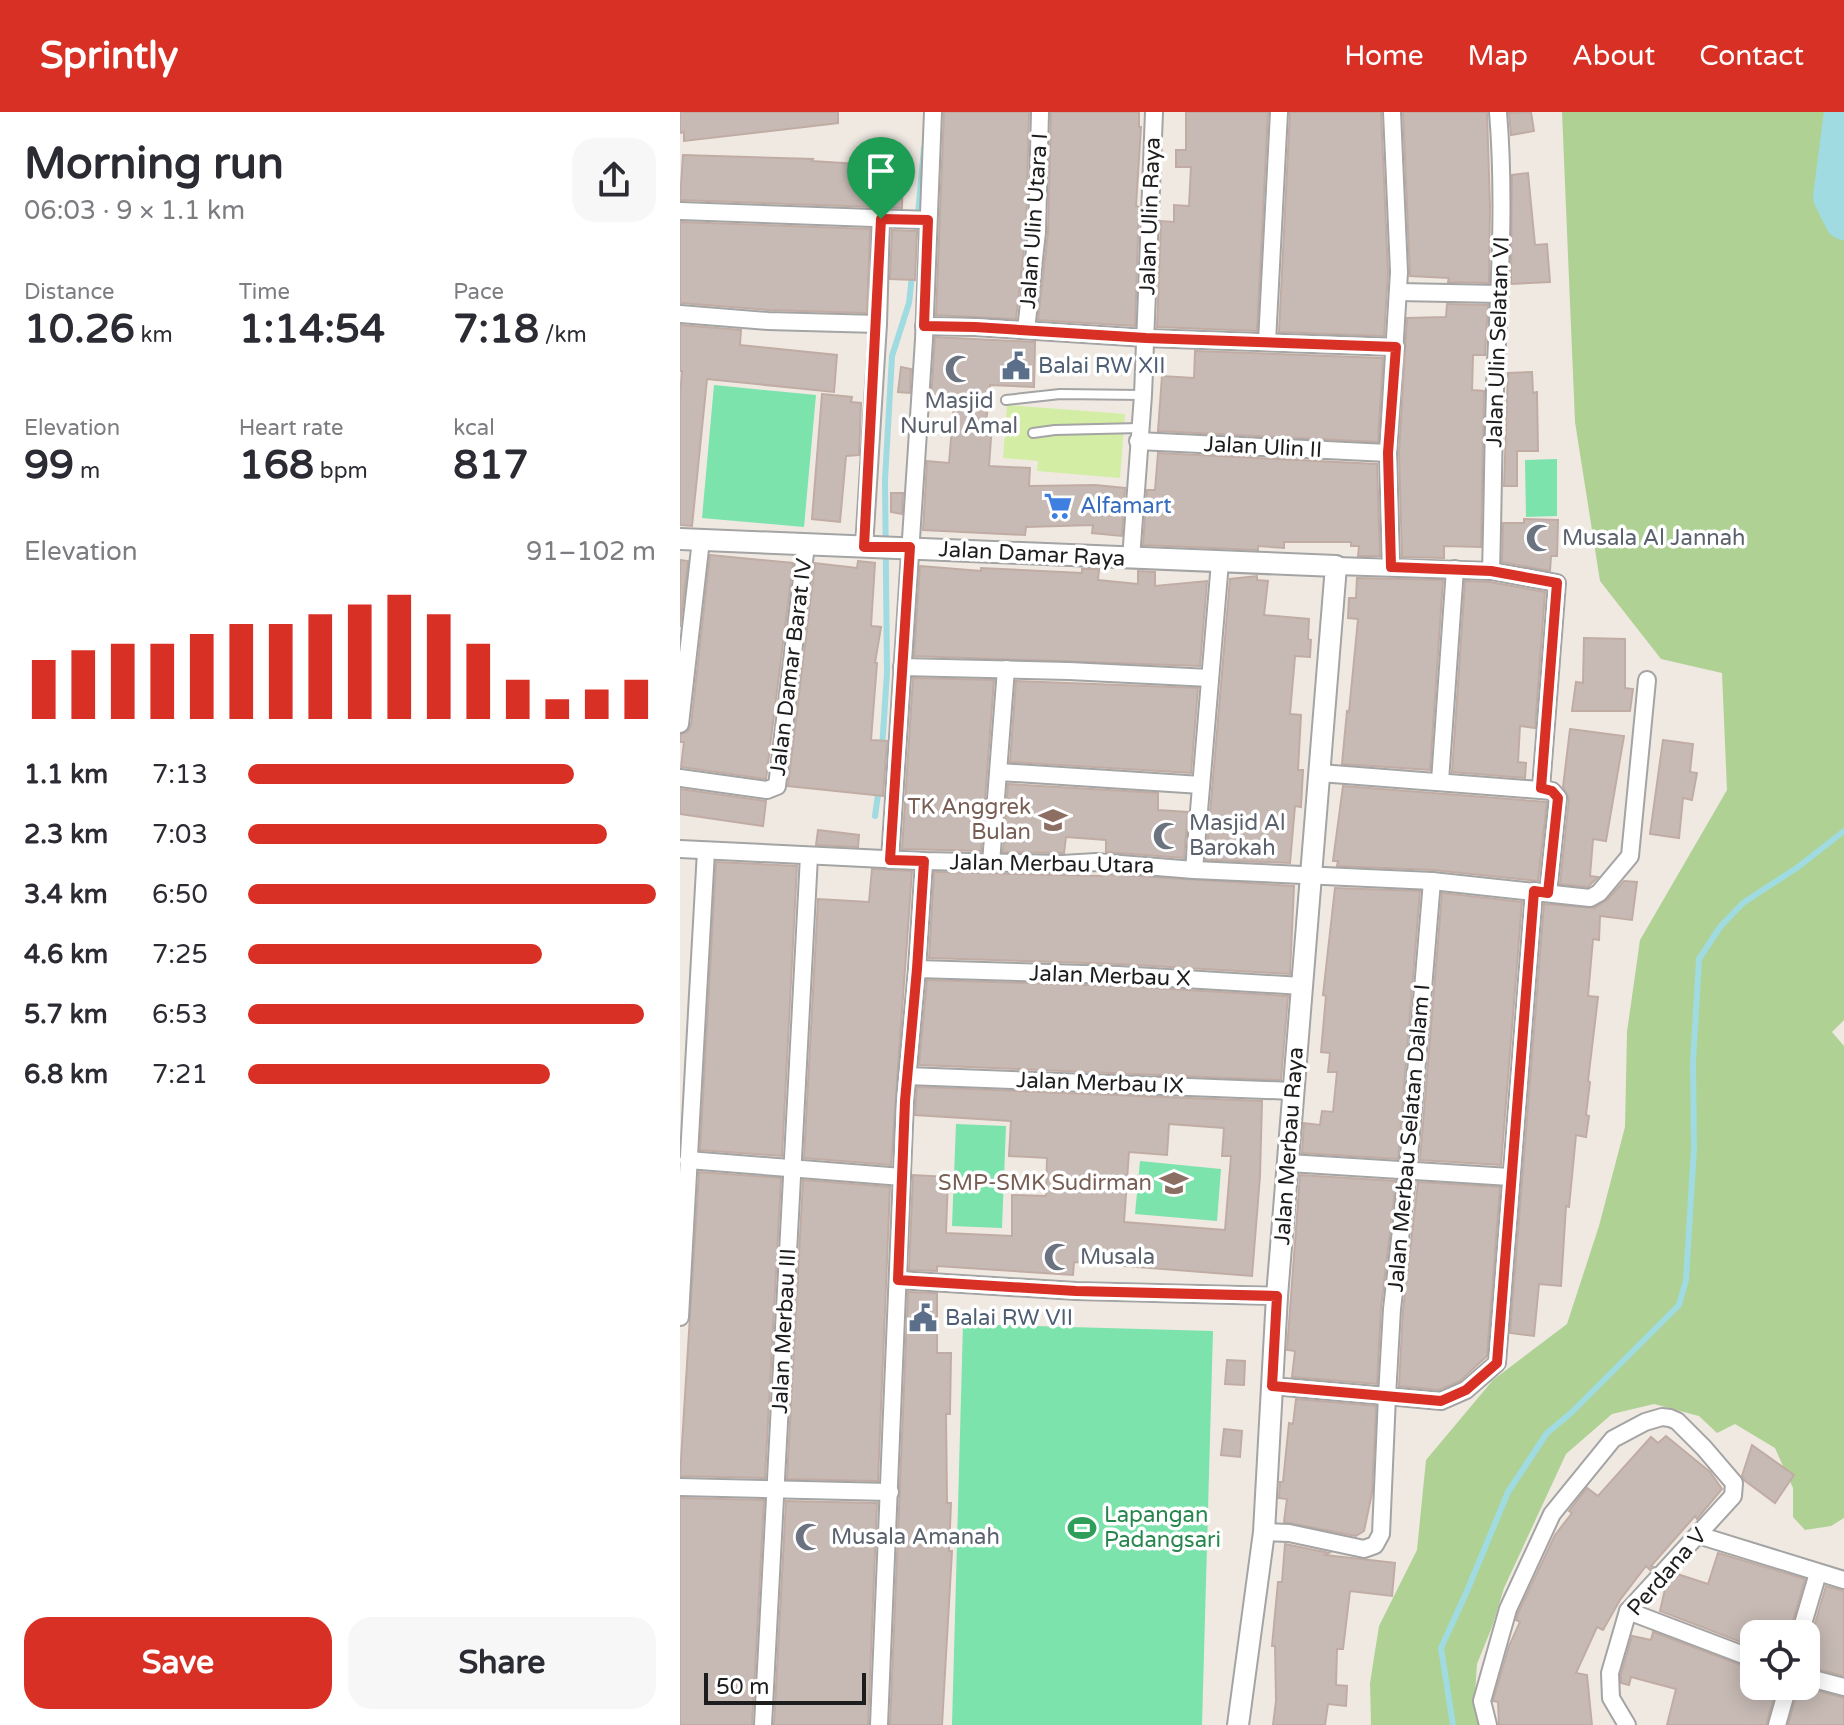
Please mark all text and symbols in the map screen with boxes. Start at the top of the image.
text: Sprintly [40,33,178,79]
text: Home [1344,39,1424,73]
text: Map [1468,39,1528,73]
text: About [1572,39,1655,73]
text: Contact [1699,39,1804,73]
street label: Jalan Ulin Utara I [1015,132,1053,310]
pin [847,137,915,219]
street label: Jalan Ulin Raya [1134,137,1166,295]
text: Morning run [24,138,284,191]
button: share [572,138,656,222]
icon: arrive [859,149,903,193]
text: 06:03 · 9 × 1.1 km [24,195,245,226]
street label: Jalan Ulin Selatan VI [1481,236,1515,448]
text: Distance [24,279,115,305]
text: Time [239,279,290,305]
text: Pace [453,279,504,305]
text: 10.26 [24,305,135,353]
text: 1:14:54 [239,305,385,353]
text: 7:18 [453,305,539,353]
text: km [135,322,173,348]
text: /km [539,322,587,348]
public building icon: Balai RW XII [1001,351,1031,381]
place label: Balai RW XII [1038,353,1166,379]
mosque icon: Masjid Nurul Amal [944,354,974,384]
place label: Masjid Nurul Amal [900,388,1018,439]
text: Elevation [24,415,120,441]
text: Heart rate [239,415,344,441]
text: kcal [453,415,495,441]
street label: Jalan Ulin II [1203,431,1323,463]
text: 99 [24,441,74,489]
text: 168 [239,441,314,489]
text: 817 [453,441,529,489]
text: m [74,458,100,484]
text: bpm [314,458,368,484]
supermarket icon: Alfamart [1043,491,1073,521]
place label: Alfamart [1080,493,1172,519]
mosque icon: Musala Al Jannah [1525,523,1555,553]
place label: Musala Al Jannah [1562,525,1746,551]
text: Elevation [24,536,138,567]
text: 91–102 m [526,536,656,567]
street label: Jalan Damar Raya [938,536,1126,572]
street label: Jalan Damar Barat IV [765,557,817,777]
text: 1.1 km [24,759,108,790]
text: 7:13 [152,759,208,790]
place label: TK Anggrek Bulan [907,794,1031,845]
school or university icon: TK Anggrek Bulan [1038,805,1068,835]
place label: Masjid Al Barokah [1189,810,1286,861]
text: 2.3 km [24,819,108,850]
text: 7:03 [152,819,208,850]
mosque icon: Masjid Al Barokah [1152,821,1182,851]
street label: Jalan Merbau Utara [949,849,1155,879]
text: 3.4 km [24,879,108,910]
text: 6:50 [152,879,208,910]
text: 4.6 km [24,939,108,970]
text: 7:25 [152,939,208,970]
street label: Jalan Merbau X [1029,960,1191,992]
street label: Jalan Merbau Selatan Dalam I [1383,983,1435,1293]
text: 5.7 km [24,999,108,1030]
text: 6:53 [152,999,208,1030]
street label: Jalan Merbau Raya [1269,1046,1309,1246]
text: 6.8 km [24,1059,108,1090]
text: 7:21 [152,1059,208,1090]
street label: Jalan Merbau IX [1016,1067,1184,1099]
school or university icon: SMP-SMK Sudirman [1159,1168,1189,1198]
place label: SMP-SMK Sudirman [938,1170,1152,1196]
mosque icon: Musala [1043,1242,1073,1272]
place label: Musala [1080,1244,1155,1270]
street label: Jalan Merbau III [767,1248,801,1414]
public building icon: Balai RW VII [908,1303,938,1333]
place label: Balai RW VII [945,1305,1073,1331]
place label: Lapangan Padangsari [1104,1502,1221,1553]
sports icon: Lapangan Padangsari [1067,1513,1097,1543]
mosque icon: Musala Amanah [794,1522,824,1552]
street label: Perdana V [1622,1523,1712,1621]
place label: Musala Amanah [831,1524,1000,1550]
button: Save [24,1617,332,1709]
button: Share [348,1617,656,1709]
map controls [1740,1620,1820,1700]
button: locate [1740,1620,1820,1700]
scale bar [704,1669,866,1705]
text: 50 m [716,1674,770,1700]

